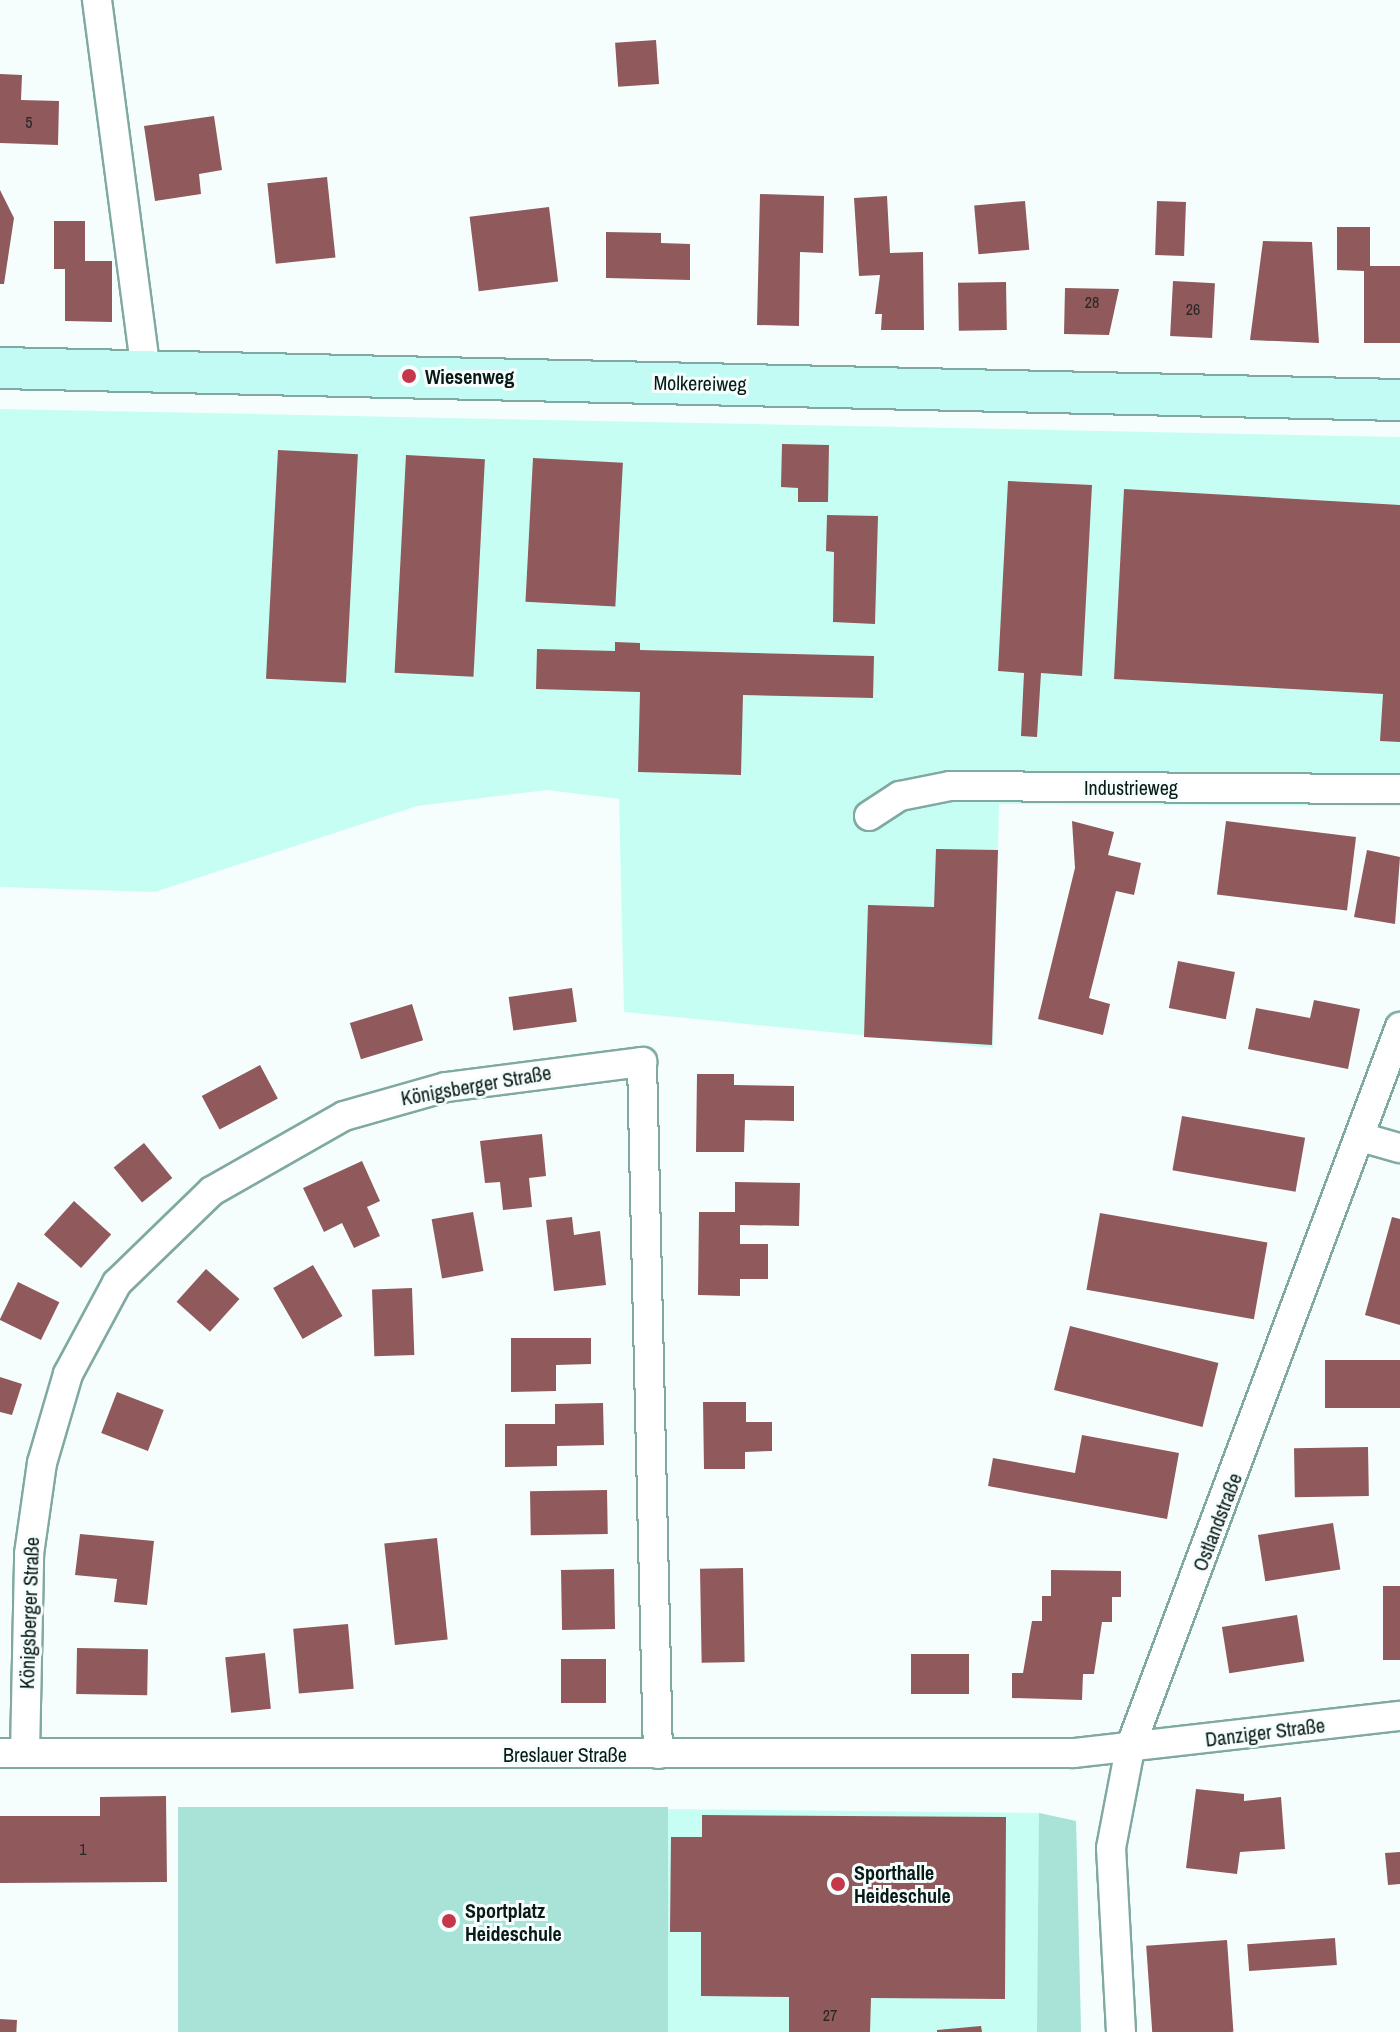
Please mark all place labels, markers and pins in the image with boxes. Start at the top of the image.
place label: Wiesenweg [425,364,514,388]
marker: Wiesenweg [400,367,418,385]
place label: Sporthalle Heideschule [854,1860,951,1907]
marker: Sporthalle Heideschule [829,1875,847,1893]
place label: Sportplatz Heideschule [465,1898,562,1945]
marker: Sportplatz Heideschule [440,1912,458,1930]

